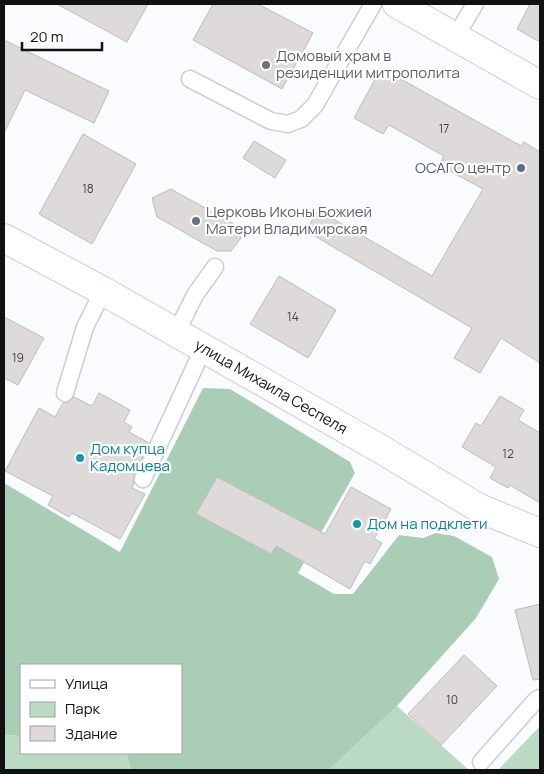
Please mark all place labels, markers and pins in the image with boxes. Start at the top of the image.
place label: Домовый храм в резиденции митрополита [276,45,460,83]
marker: Домовый храм в резиденции митрополита [260,59,272,71]
place label: ОСАГО центр [415,157,511,178]
marker: ОСАГО центр [515,162,527,174]
place label: Церковь Иконы Божией Матери Владимирская [206,201,372,239]
marker: Церковь Иконы Божией Матери Владимирская [190,215,202,227]
place label: Дом купца Кадомцева [90,438,170,476]
marker: Дом купца Кадомцева [74,452,86,464]
place label: Дом на подклети [367,513,488,534]
marker: Дом на подклети [351,518,363,530]

